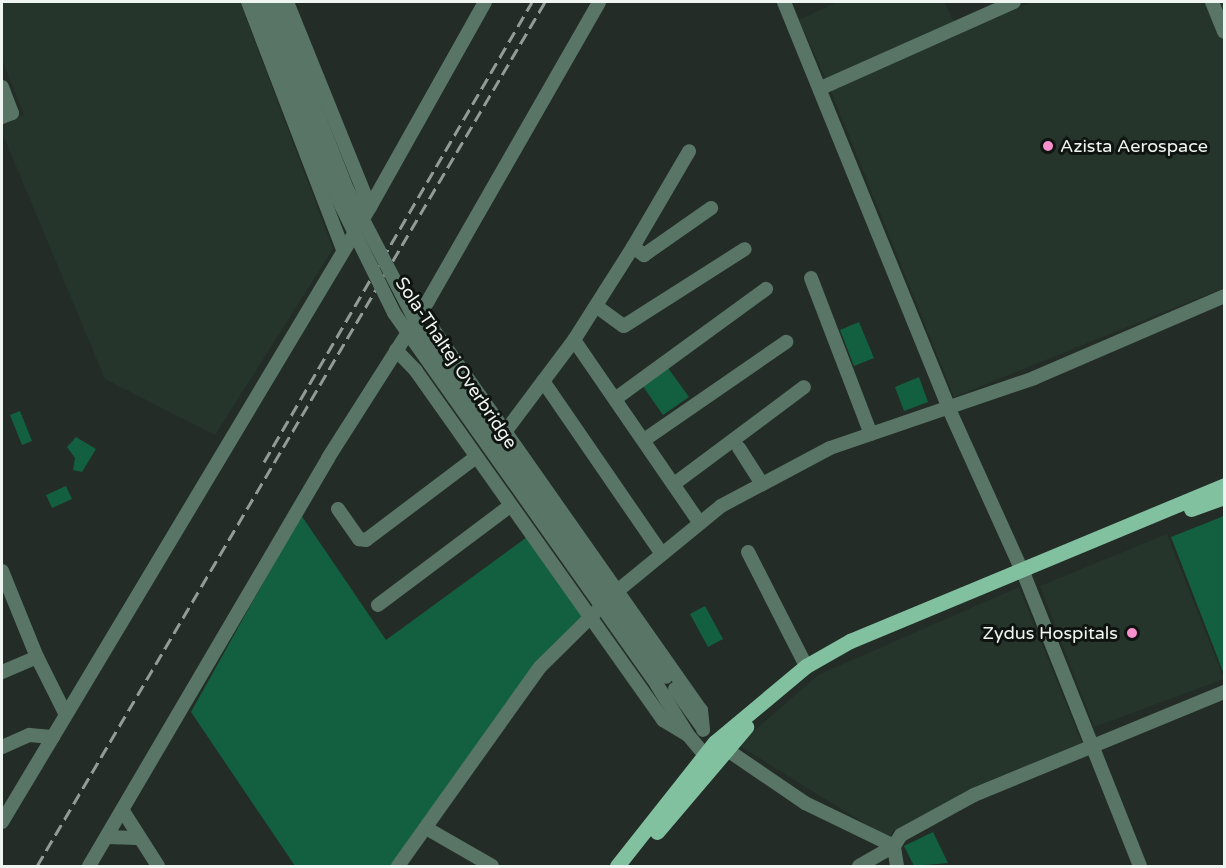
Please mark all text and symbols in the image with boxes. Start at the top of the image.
place label: Azista Aerospace [1060,135,1208,157]
marker: Azista Aerospace [1041,139,1055,153]
street label: Sola-Thaltej Overbridge [391,273,521,453]
place label: Zydus Hospitals [982,622,1118,644]
marker: Zydus Hospitals [1123,624,1141,642]

